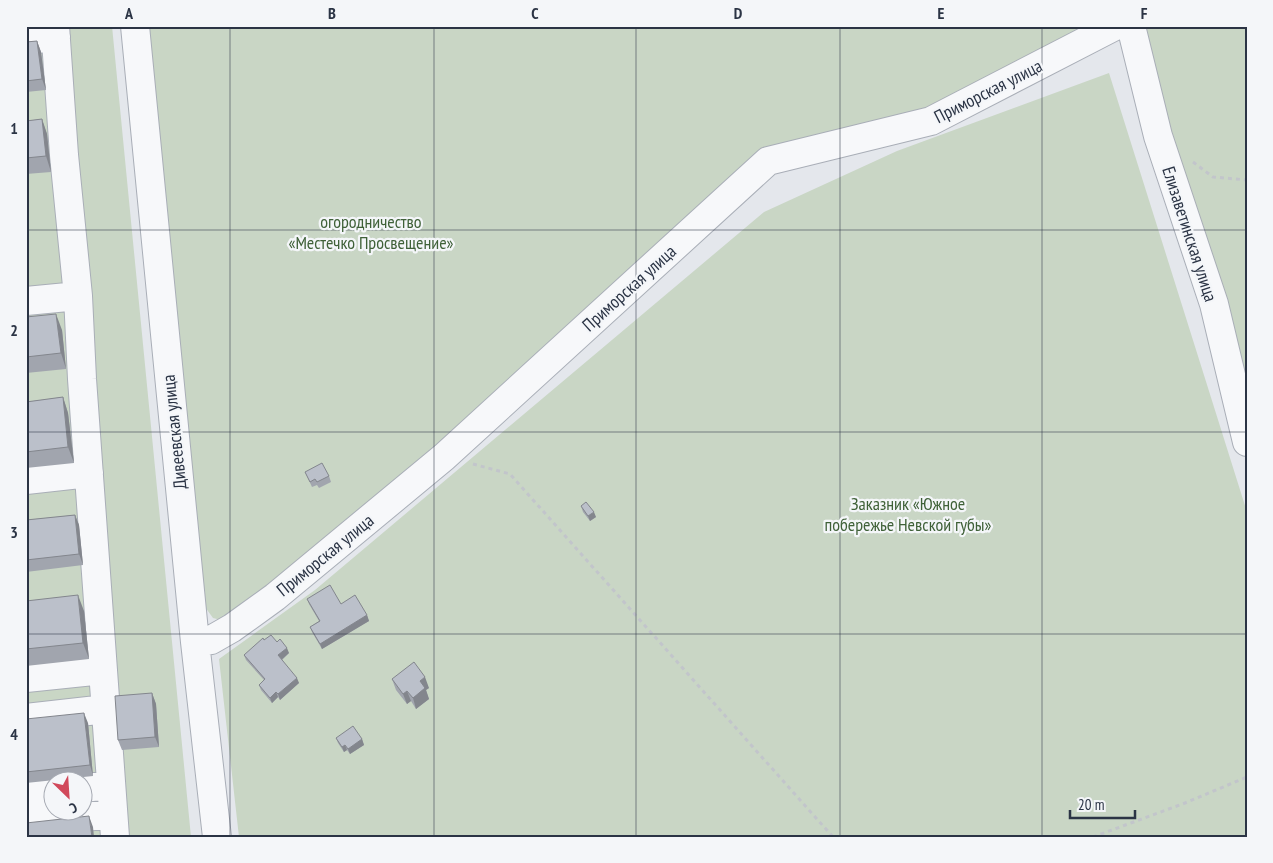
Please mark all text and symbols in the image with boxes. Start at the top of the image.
text: A [124,3,134,23]
text: B [328,3,336,23]
text: C [531,3,539,23]
text: D [734,3,743,23]
text: E [938,3,945,23]
text: F [1141,3,1148,23]
street label: Приморская улица [930,54,1046,128]
text: 1 [10,118,18,138]
street label: Елизаветинская улица [1157,163,1223,305]
park label: огородничество «Местечко Просвещение» [288,210,454,254]
street label: Приморская улица [577,240,681,336]
text: 2 [10,320,18,340]
street label: Дивеевская улица [157,374,191,490]
park label: Заказник «Южное побережье Невской губы» [824,492,992,536]
street label: Приморская улица [272,509,378,601]
text: 3 [10,522,18,542]
text: 4 [10,724,18,744]
north arrow [42,770,92,820]
scale bar [1070,788,1136,820]
text: 20 m [1078,795,1104,814]
text: С [66,798,80,818]

